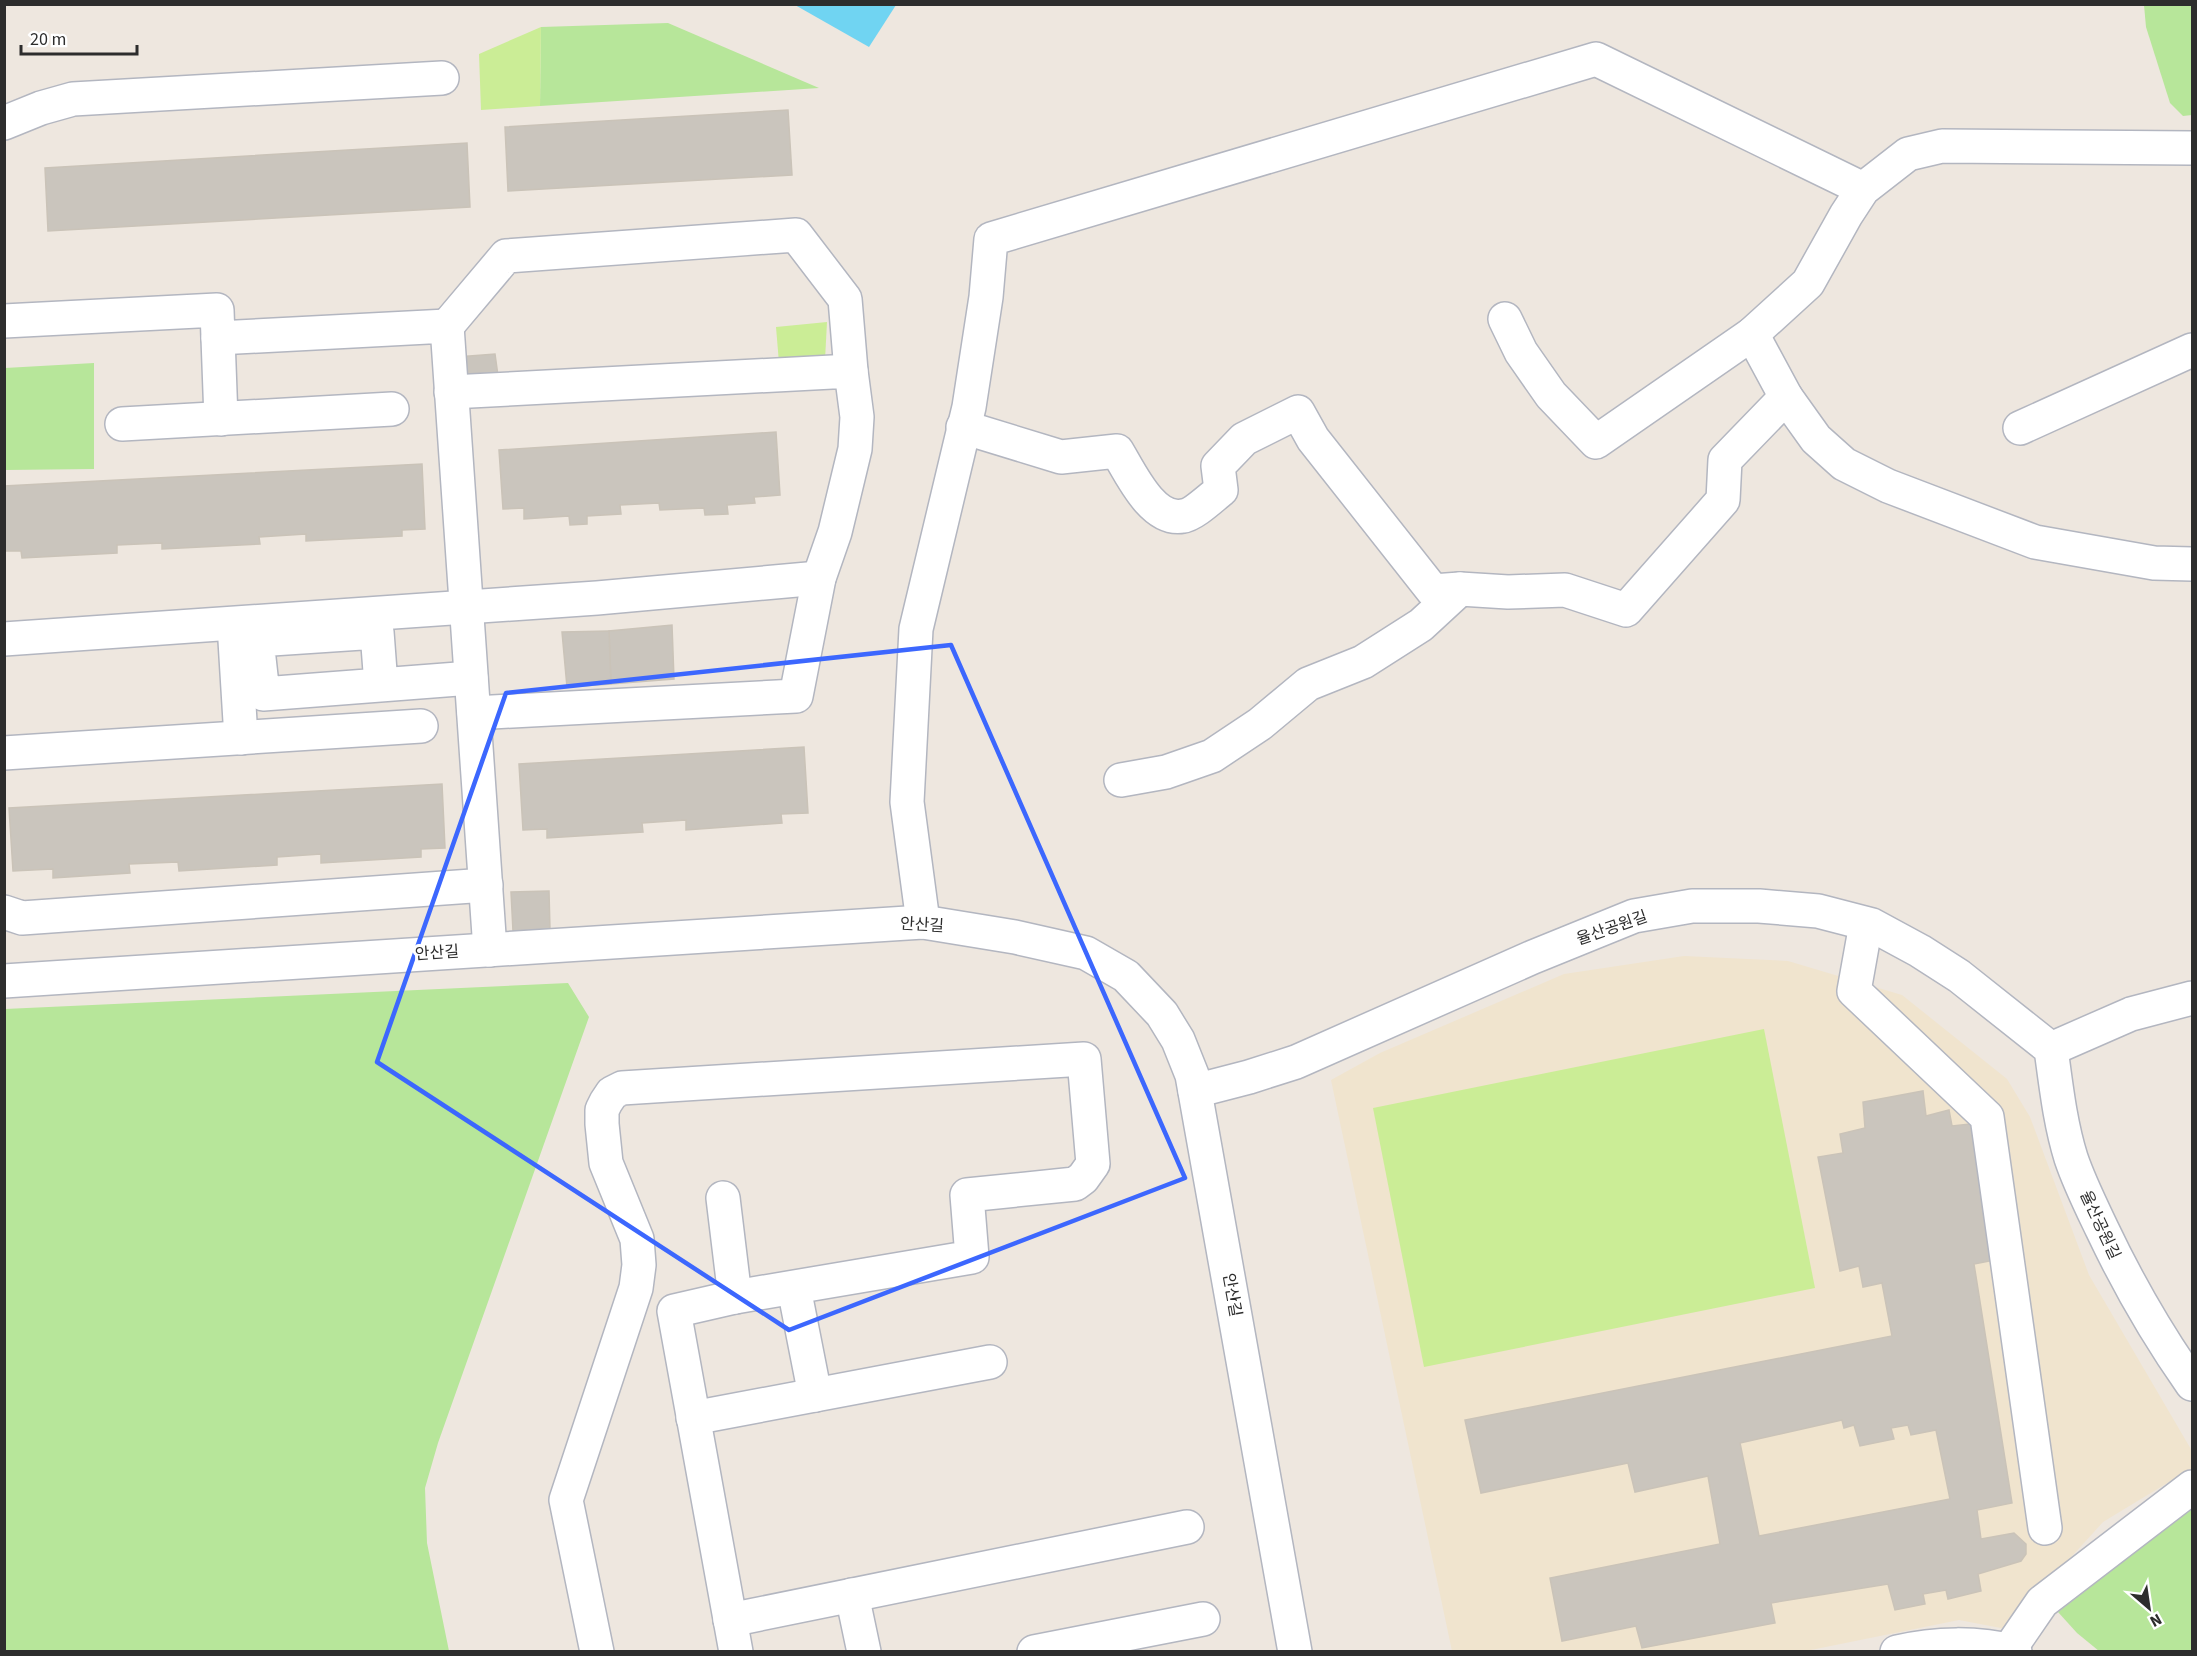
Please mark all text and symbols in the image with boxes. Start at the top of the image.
scale bar [21,18,136,56]
text: 20 m [30,27,66,52]
street label: 율산공원길 [1574,906,1650,950]
street label: 안산길 [899,913,945,937]
street label: 안산길 [414,940,460,966]
street label: 율산공원길 [2074,1187,2126,1263]
street label: 안산길 [1217,1271,1247,1319]
north arrow [2119,1578,2179,1638]
text: N [2146,1608,2166,1632]

